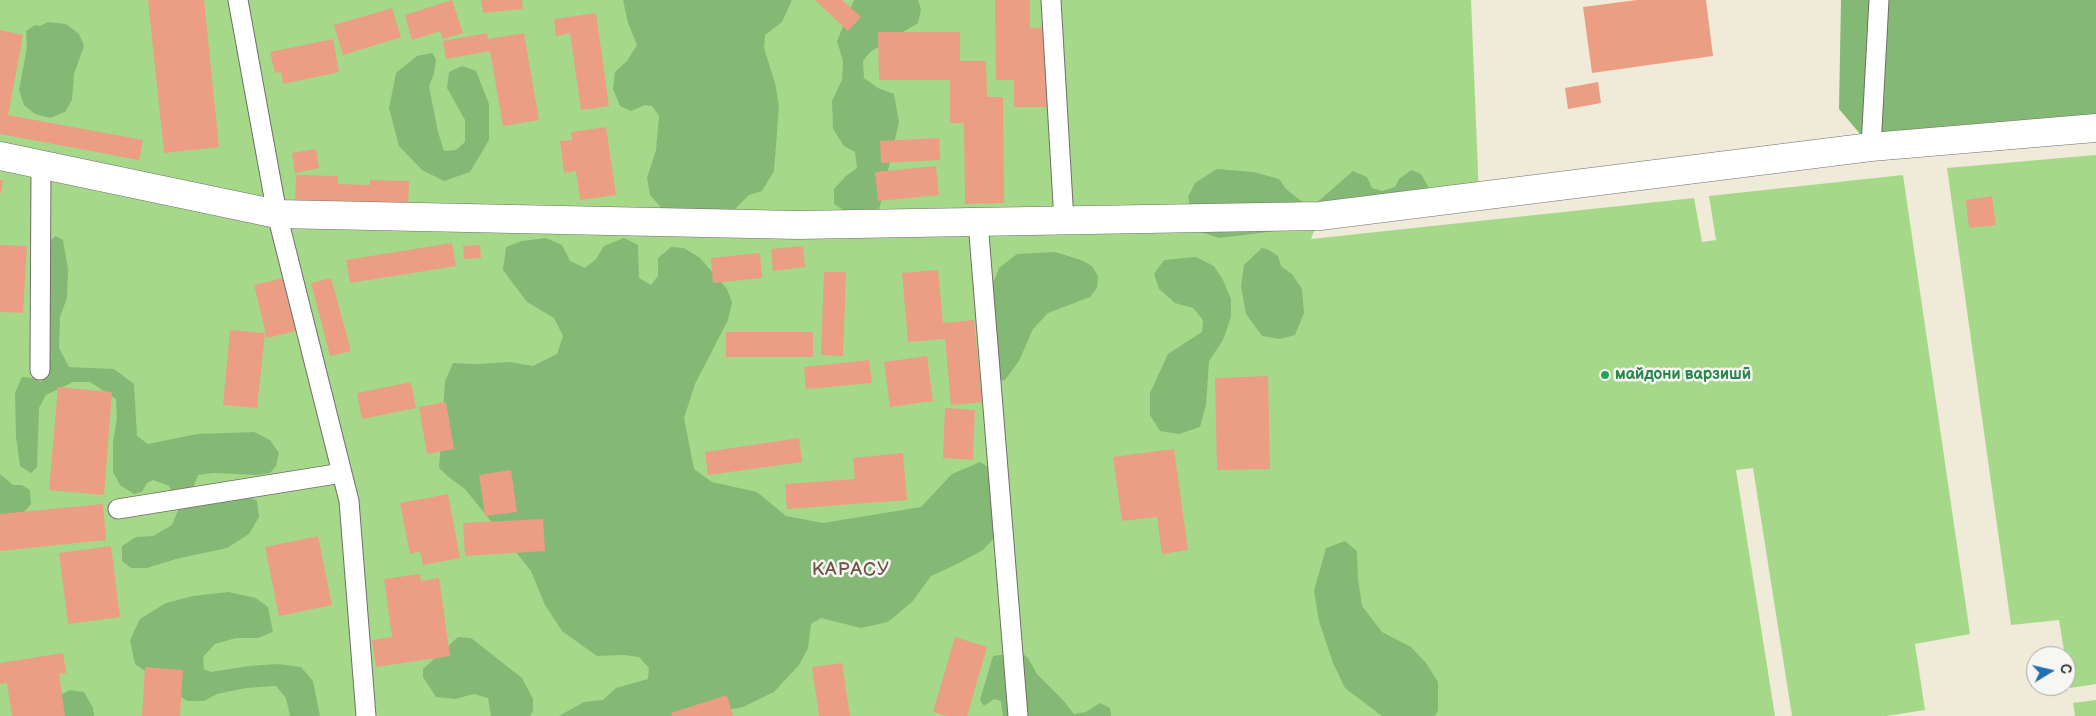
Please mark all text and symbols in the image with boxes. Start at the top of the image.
place label: майдони варзишӣ [1615,365,1751,385]
marker: майдони варзишӣ [1599,369,1611,381]
district label: КАРАСУ [811,559,891,581]
north arrow [2026,646,2076,696]
text: С [2056,663,2074,675]

